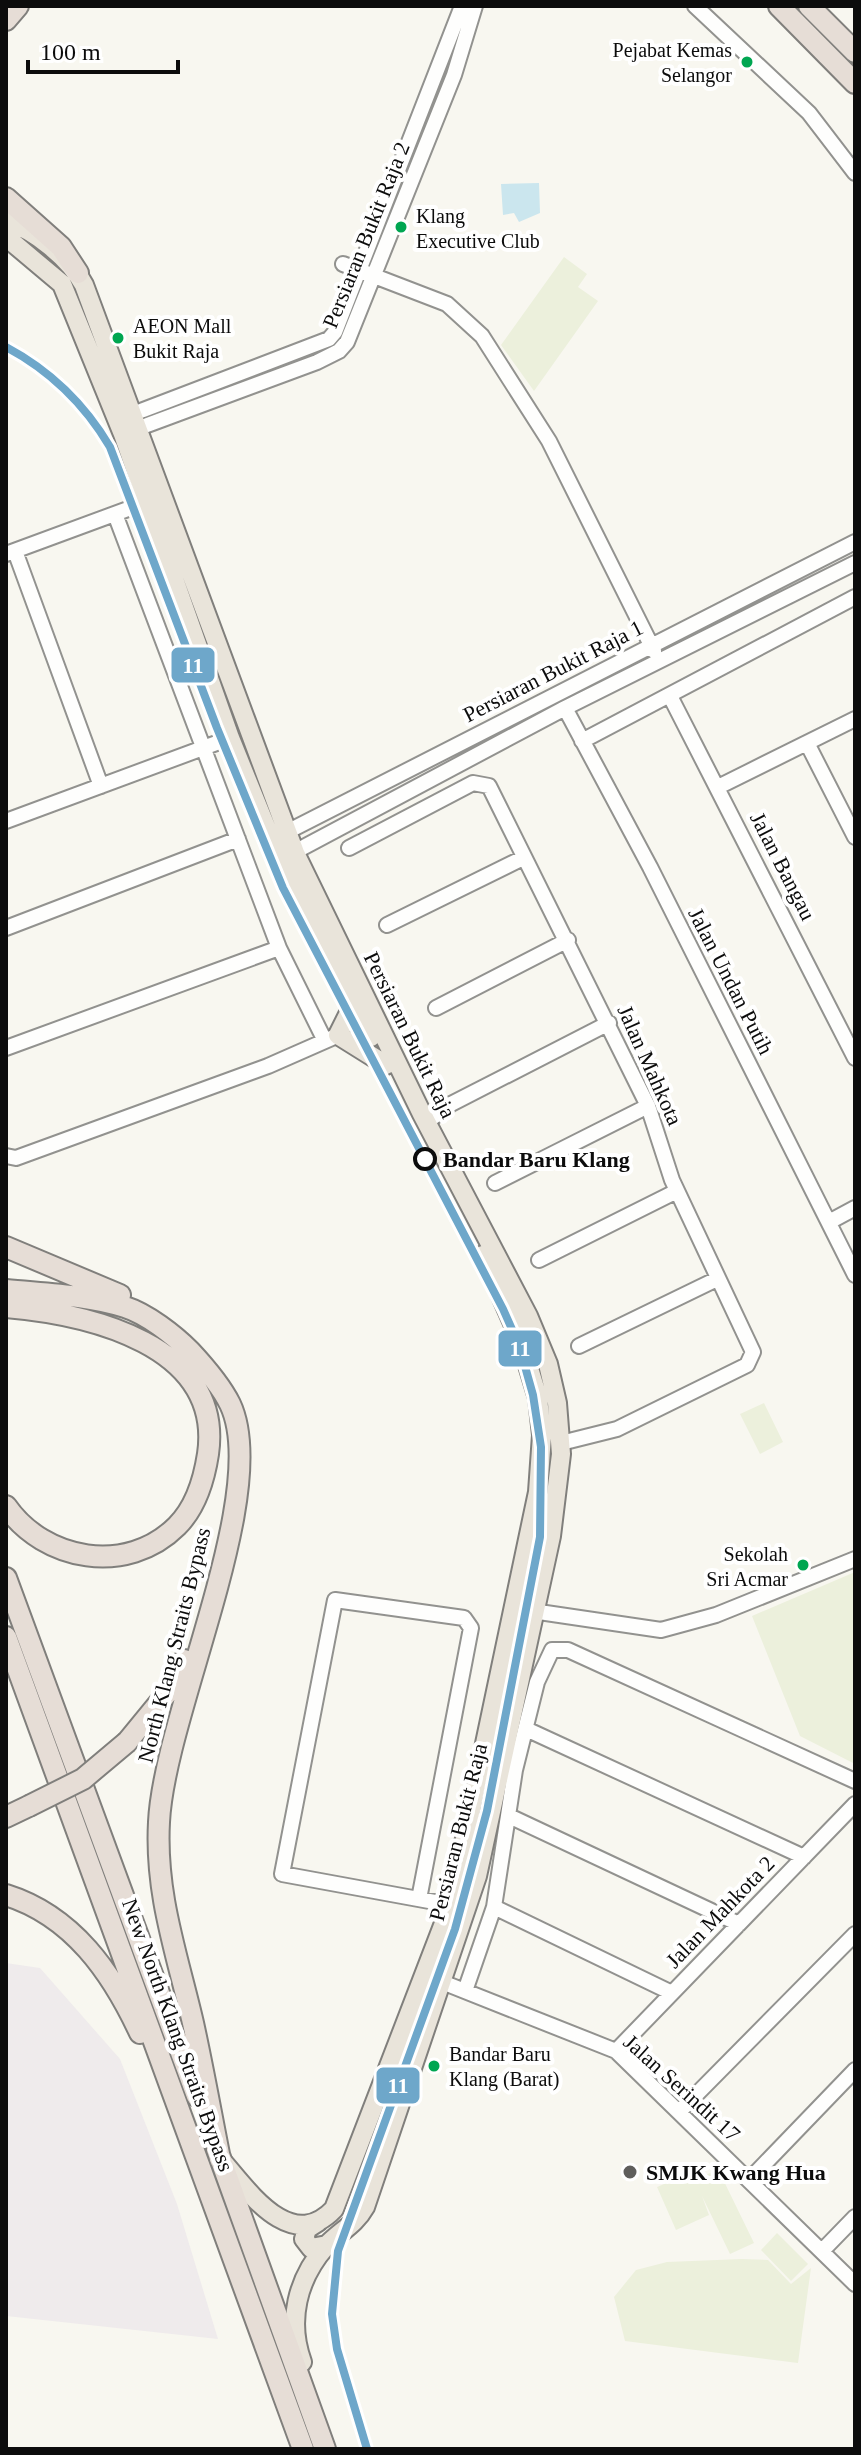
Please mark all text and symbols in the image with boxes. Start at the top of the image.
scale bar [28,24,178,74]
text: 100 m [40,39,101,65]
place label: Pejabat Kemas Selangor [613,39,732,87]
marker: Pejabat Kemas Selangor [739,54,755,70]
street label: Persiaran Bukit Raja 2 [317,138,415,332]
place label: Klang Executive Club [416,205,540,252]
marker: Klang Executive Club [393,219,409,235]
place label: AEON Mall Bukit Raja [133,315,232,363]
marker: AEON Mall Bukit Raja [110,330,126,346]
street label: Persiaran Bukit Raja 1 [459,615,647,727]
line badge: 11 [170,646,216,684]
text: 11 [183,653,203,678]
street label: Jalan Bangau [745,808,821,924]
street label: Jalan Undan Putih [683,903,779,1059]
street label: Persiaran Bukit Raja [359,948,461,1123]
street label: Jalan Mahkota [612,1001,688,1129]
place label: Bandar Baru Klang [443,1147,630,1172]
marker: Bandar Baru Klang [414,1148,436,1170]
line badge: 11 [497,1329,543,1368]
text: 11 [510,1336,530,1361]
street label: North Klang Straits Bypass [133,1525,215,1765]
place label: Sekolah Sri Acmar [706,1543,788,1590]
marker: Sekolah Sri Acmar [795,1557,811,1573]
street label: Persiaran Bukit Raja [424,1740,492,1923]
street label: Jalan Mahkota 2 [661,1851,779,1973]
street label: New North Klang Straits Bypass [117,1895,239,2175]
street label: Jalan Serindit 17 [619,2029,745,2147]
place label: Bandar Baru Klang (Barat) [449,2043,560,2091]
marker: Bandar Baru Klang (Barat) [426,2058,442,2074]
line badge: 11 [375,2066,421,2105]
text: 11 [388,2073,408,2098]
place label: SMJK Kwang Hua [646,2160,826,2185]
marker: SMJK Kwang Hua [621,2163,639,2181]

